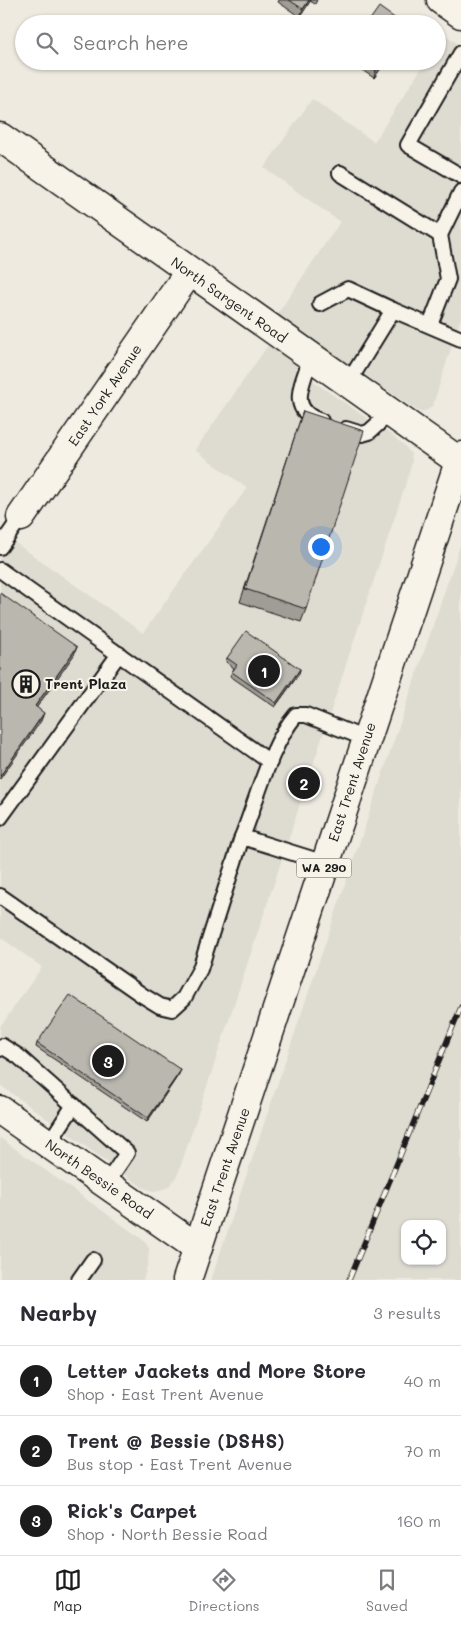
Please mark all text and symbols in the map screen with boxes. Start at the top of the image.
search box [15,15,446,70]
icon: search [33,29,61,57]
text: Search here [73,30,189,55]
street label: North Sargent Road [167,252,291,347]
street label: East York Avenue [63,340,146,449]
your location [308,534,334,560]
pin: 1 [248,652,280,690]
building icon: Trent Plaza [11,669,41,699]
place label: Trent Plaza [45,674,127,693]
street label: East Trent Avenue [323,720,380,844]
pin: 2 [288,764,320,802]
road number: WA 290 [296,858,352,878]
pin: 3 [92,1042,124,1080]
street label: East Trent Avenue [195,1105,254,1229]
street label: North Bessie Road [42,1134,157,1223]
map controls [401,1220,446,1265]
button: locate [401,1220,446,1265]
text: Nearby [20,1299,97,1326]
text: 3 results [373,1302,441,1323]
text: Letter Jackets and More Store [67,1358,366,1383]
text: 1 [32,1370,40,1391]
text: 40 m [404,1370,441,1391]
text: Shop · East Trent Avenue [67,1383,264,1404]
text: Trent @ Bessie (DSHS) [67,1428,285,1453]
text: 2 [32,1440,40,1461]
text: 70 m [404,1440,441,1461]
text: Bus stop · East Trent Avenue [67,1453,292,1474]
text: Rick's Carpet [67,1498,197,1523]
text: 3 [31,1510,41,1531]
text: 160 m [396,1510,441,1531]
text: Shop · North Bessie Road [67,1523,267,1544]
tab: Map [53,1566,82,1615]
tab: Directions [188,1566,260,1615]
tab: Saved [366,1566,408,1615]

